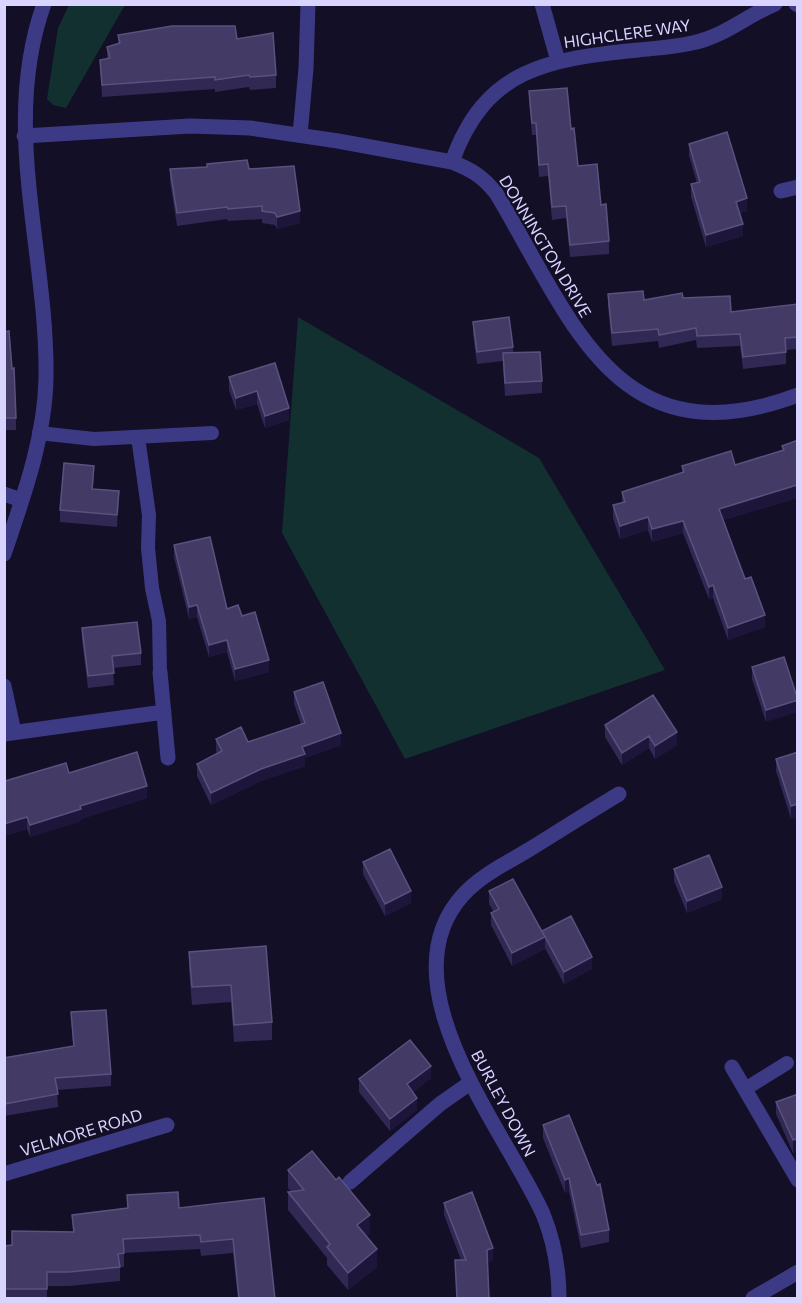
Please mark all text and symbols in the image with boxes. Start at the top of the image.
street label: HIGHCLERE WAY [562,15,692,51]
street label: DONNINGTON DRIVE [496,171,596,321]
street label: BURLEY DOWN [468,1047,540,1159]
street label: VELMORE ROAD [18,1104,144,1160]

